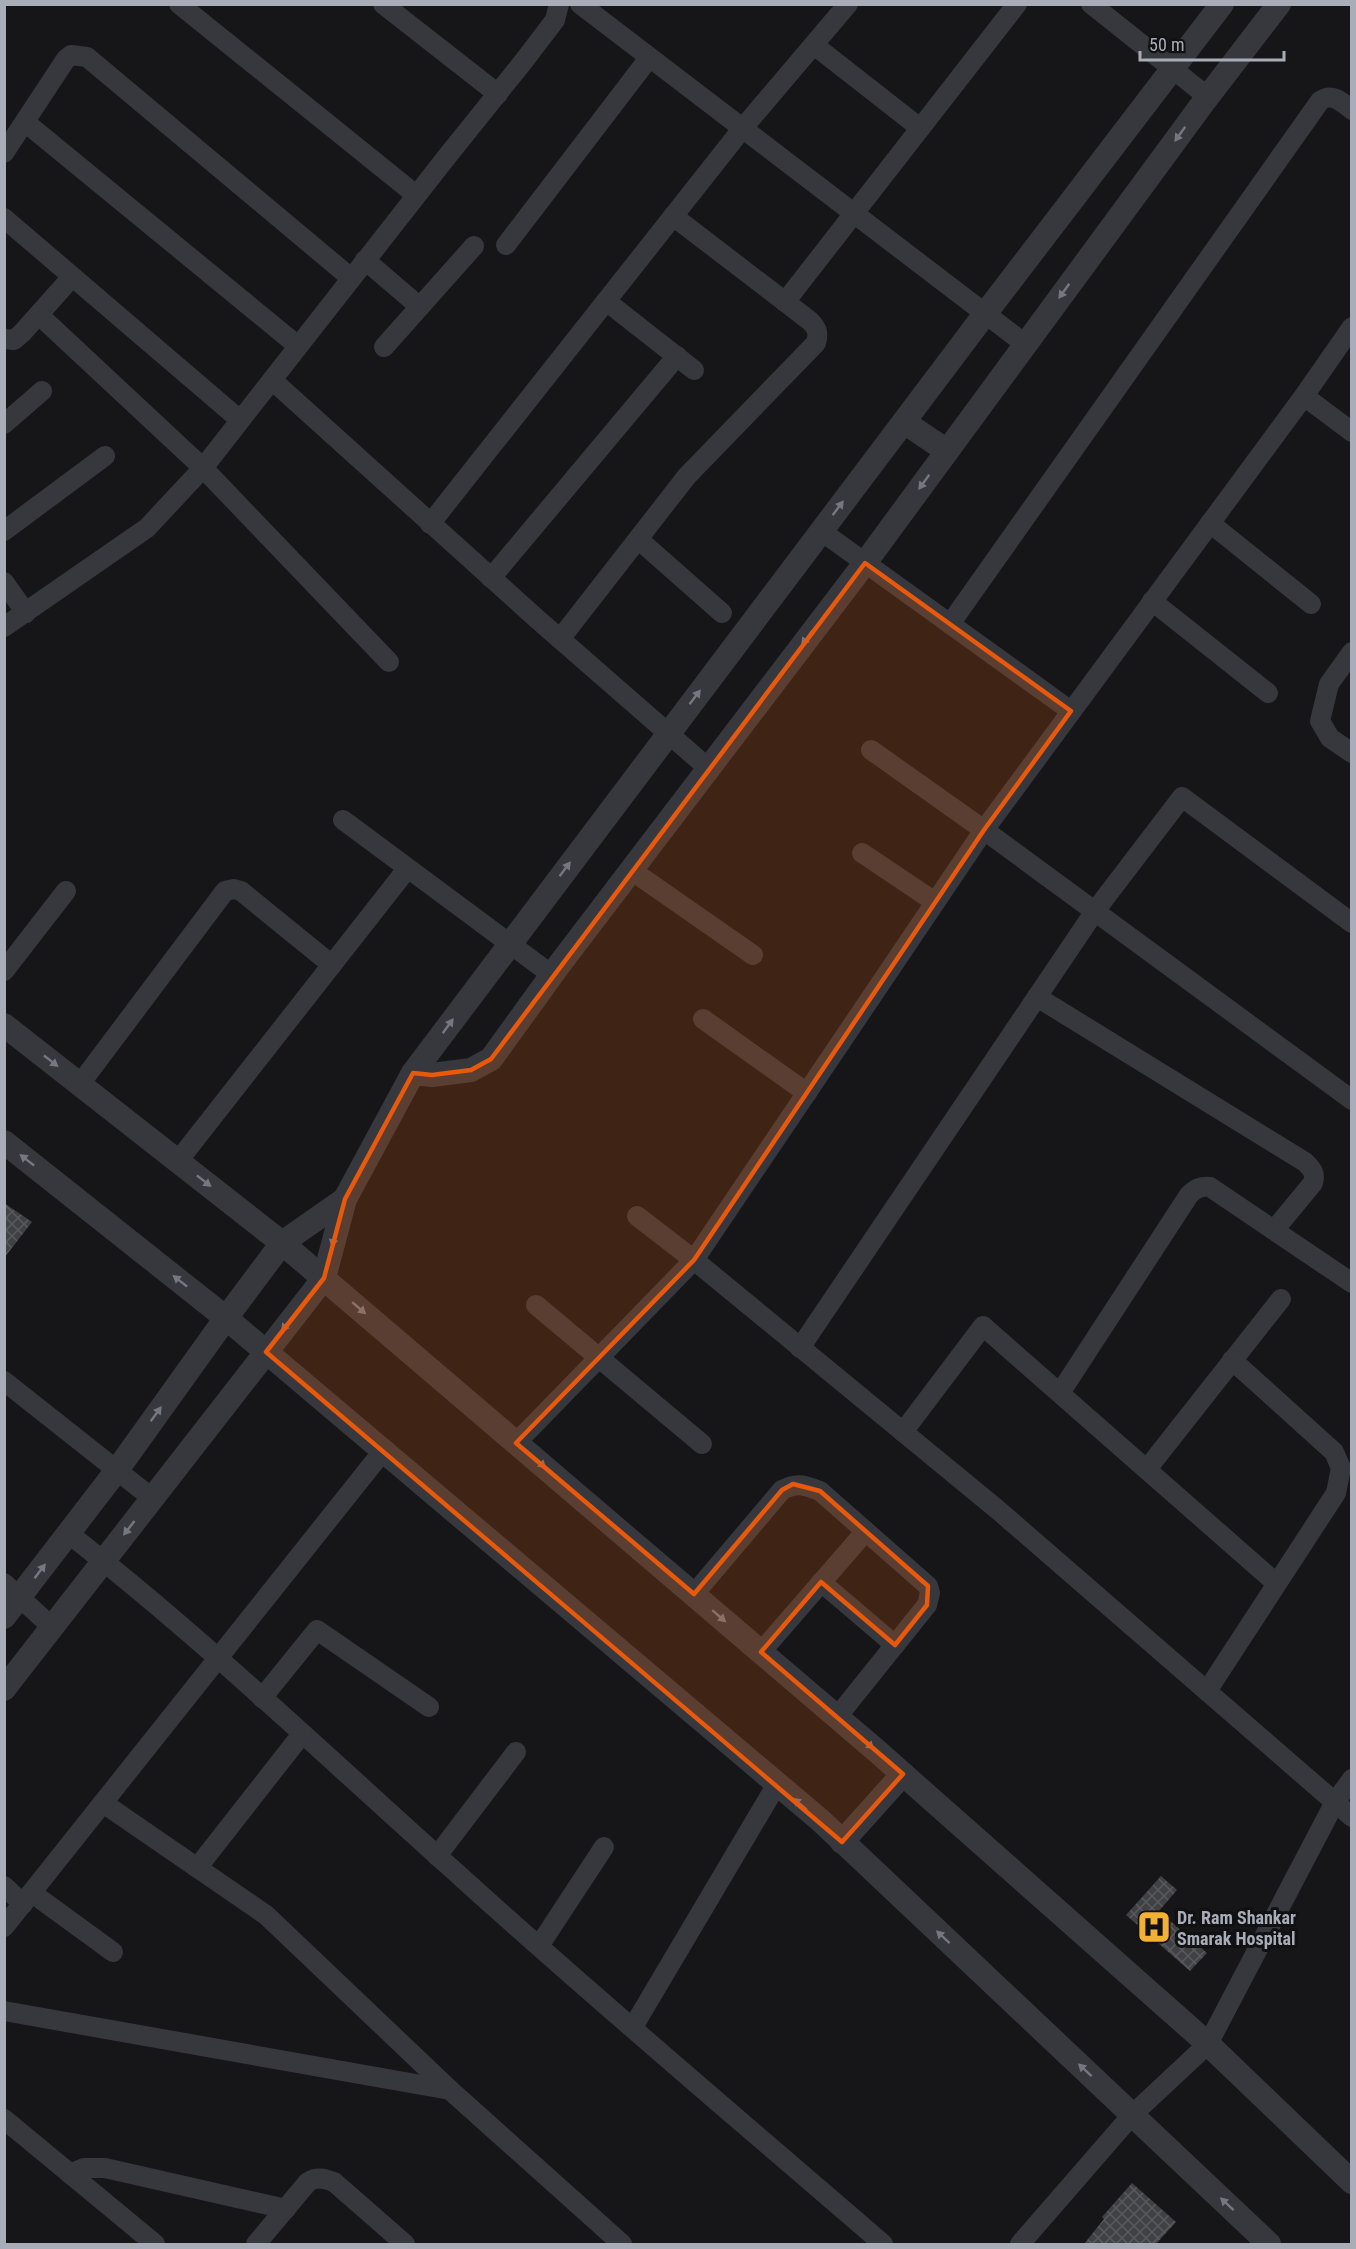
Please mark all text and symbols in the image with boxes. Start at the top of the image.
scale bar [1140,24,1284,62]
text: 50 m [1149,34,1184,55]
one-way arrow [1174,126,1186,142]
one-way arrow [1058,283,1070,299]
one-way arrow [918,474,930,490]
one-way arrow [832,500,845,516]
one-way arrow [802,631,814,646]
one-way arrow [689,690,701,705]
one-way arrow [559,862,571,878]
one-way arrow [442,1018,454,1034]
one-way arrow [43,1055,58,1067]
one-way arrow [19,1154,35,1167]
one-way arrow [196,1175,212,1188]
one-way arrow [329,1229,339,1248]
one-way arrow [172,1275,188,1288]
one-way arrow [351,1301,366,1314]
one-way arrow [281,1316,294,1332]
one-way arrow [150,1407,162,1422]
one-way arrow [531,1455,546,1468]
one-way arrow [124,1520,136,1535]
one-way arrow [34,1563,46,1579]
one-way arrow [711,1609,726,1622]
one-way arrow [859,1736,874,1749]
one-way arrow [793,1798,808,1811]
place label: Dr. Ram Shankar Smarak Hospital [1177,1907,1296,1949]
hospital icon: Dr. Ram Shankar Smarak Hospital [1136,1909,1172,1945]
one-way arrow [936,1930,950,1944]
one-way arrow [1078,2064,1092,2078]
one-way arrow [1220,2198,1234,2212]

